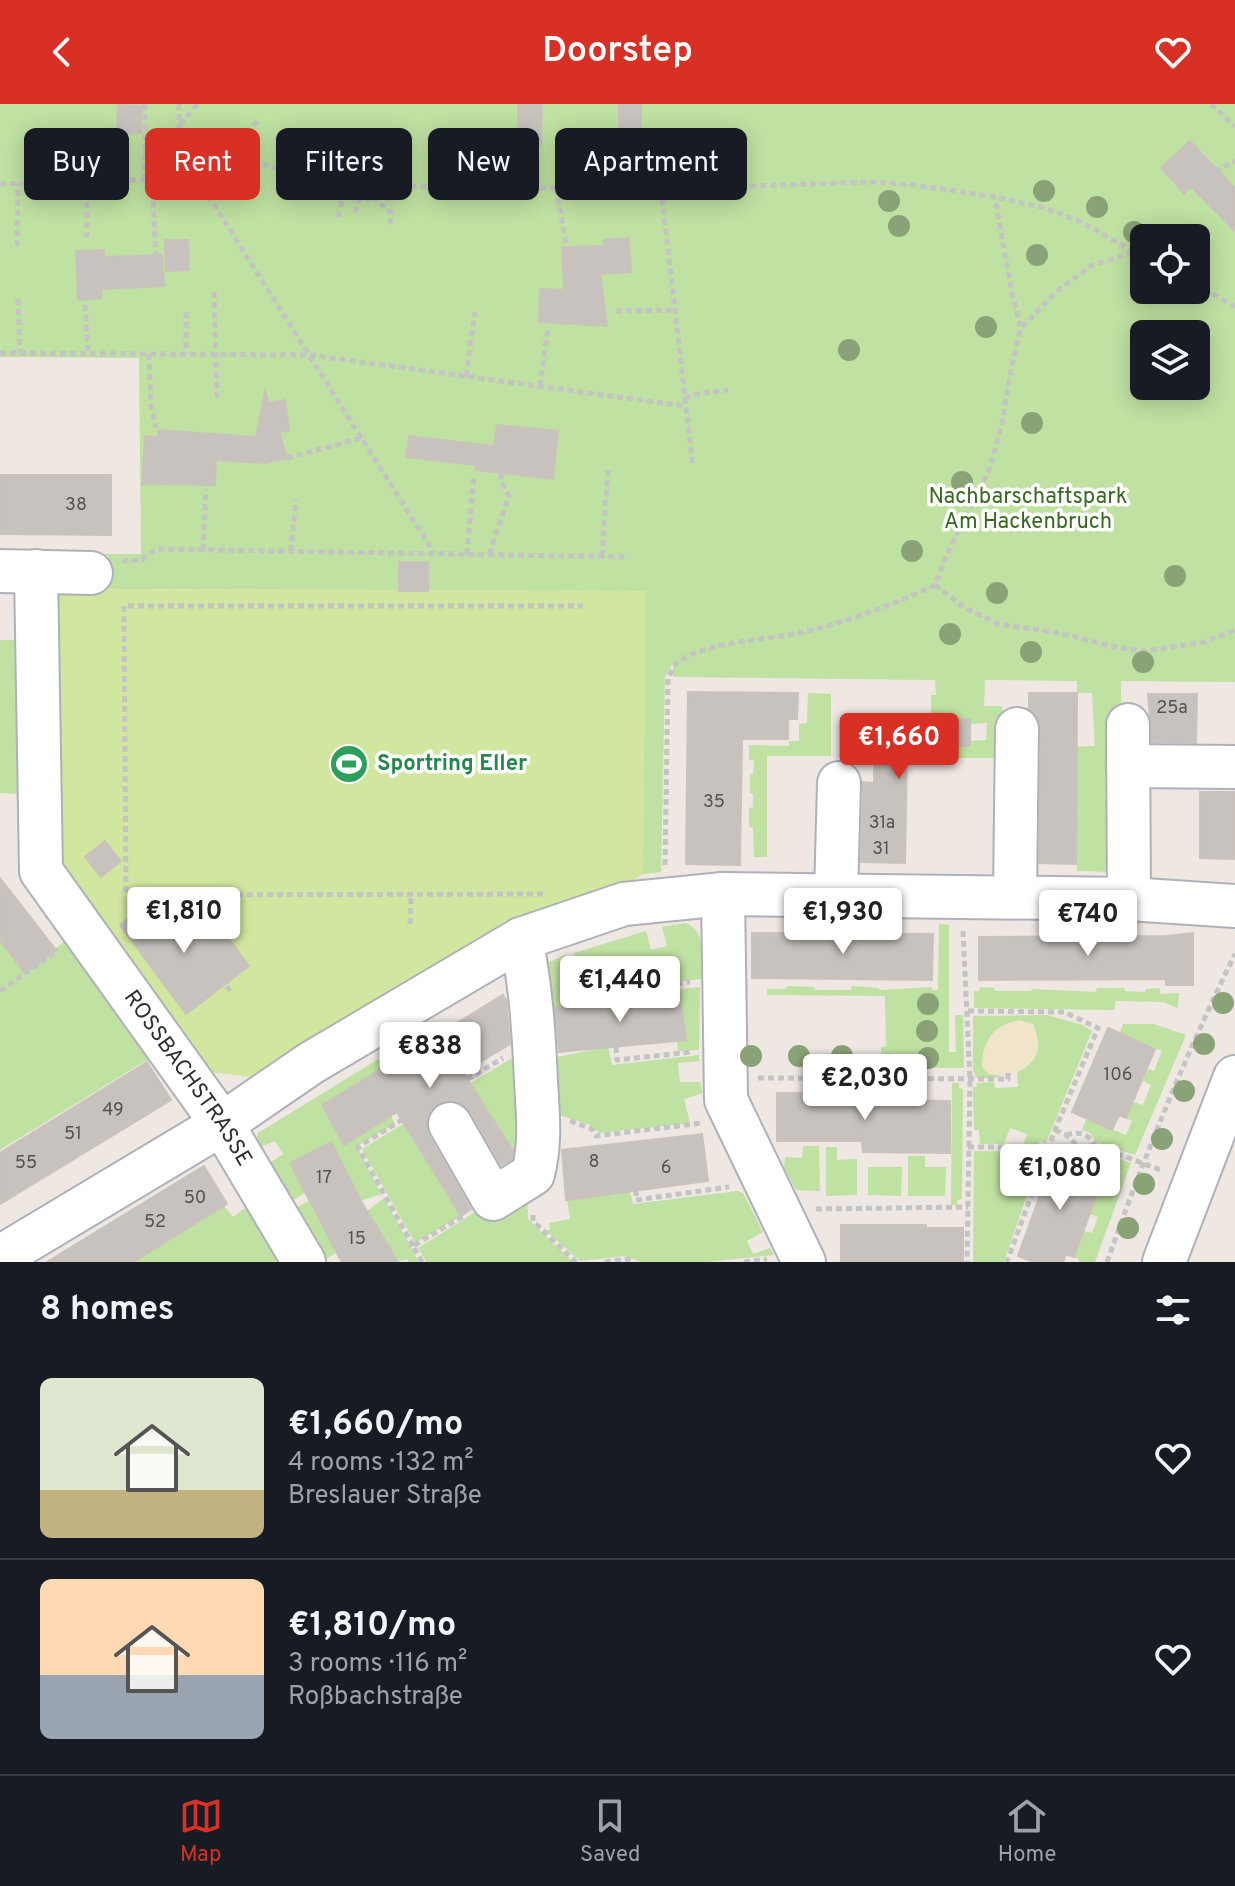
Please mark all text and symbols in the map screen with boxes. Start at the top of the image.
text: Doorstep [542,29,693,75]
icon: back [40,30,84,74]
icon: heart [1151,30,1195,74]
chip: Buy [24,128,129,200]
chip: Rent [145,128,260,200]
chip: Filters [276,128,412,200]
chip: New [428,128,539,200]
chip: Apartment [555,128,747,200]
map controls [1130,224,1210,400]
button: locate [1130,224,1210,304]
button: layers [1130,320,1210,400]
park label: Nachbarschaftspark Am Hackenbruch [929,484,1127,536]
house number: 38 [65,494,87,517]
house number: 25a [1156,697,1188,720]
pin: €1,660 [834,713,964,781]
text: €1,660 [858,722,940,755]
sports icon: Sportring Eller [328,743,370,785]
place label: Sportring Eller [377,751,527,778]
house number: 35 [703,791,725,814]
house number: 31a [869,812,895,835]
house number: 31 [872,838,890,861]
pin: €1,810 [119,887,249,955]
pin: €1,930 [778,888,908,956]
pin: €740 [1041,890,1135,958]
text: €1,810 [145,896,223,929]
text: €1,930 [802,897,884,930]
text: €740 [1057,899,1119,932]
pin: €1,440 [555,956,685,1024]
text: €1,440 [578,965,662,998]
street label: ROSSBACHSTRASSE [117,985,258,1171]
pin: €838 [383,1022,477,1090]
text: €838 [398,1031,462,1064]
pin: €2,030 [800,1054,930,1122]
text: €2,030 [821,1063,909,1096]
house number: 106 [1103,1064,1133,1087]
house number: 49 [102,1099,124,1122]
house number: 51 [64,1123,82,1146]
pin: €1,080 [995,1144,1125,1212]
house number: 8 [589,1151,600,1174]
house number: 55 [15,1152,37,1175]
text: €1,080 [1018,1153,1102,1186]
house number: 6 [661,1157,671,1180]
house number: 17 [316,1167,332,1190]
house number: 50 [184,1187,206,1210]
house number: 52 [144,1211,166,1234]
house number: 15 [348,1228,366,1251]
icon: filters [1151,1288,1195,1332]
text: 8 homes [40,1289,174,1332]
text: €1,660/mo [288,1404,463,1447]
icon: home [104,1410,200,1506]
icon: heart [1151,1436,1195,1480]
text: 4 rooms · 132 m² [288,1447,474,1480]
text: Breslauer Straße [288,1480,482,1513]
text: €1,810/mo [288,1605,456,1648]
icon: home [104,1611,200,1707]
icon: heart [1151,1637,1195,1681]
text: 3 rooms · 116 m² [288,1648,467,1681]
text: Roßbachstraße [288,1681,463,1714]
tab: Map [179,1794,223,1869]
tab: Saved [580,1794,641,1869]
tab: Home [998,1794,1056,1869]

